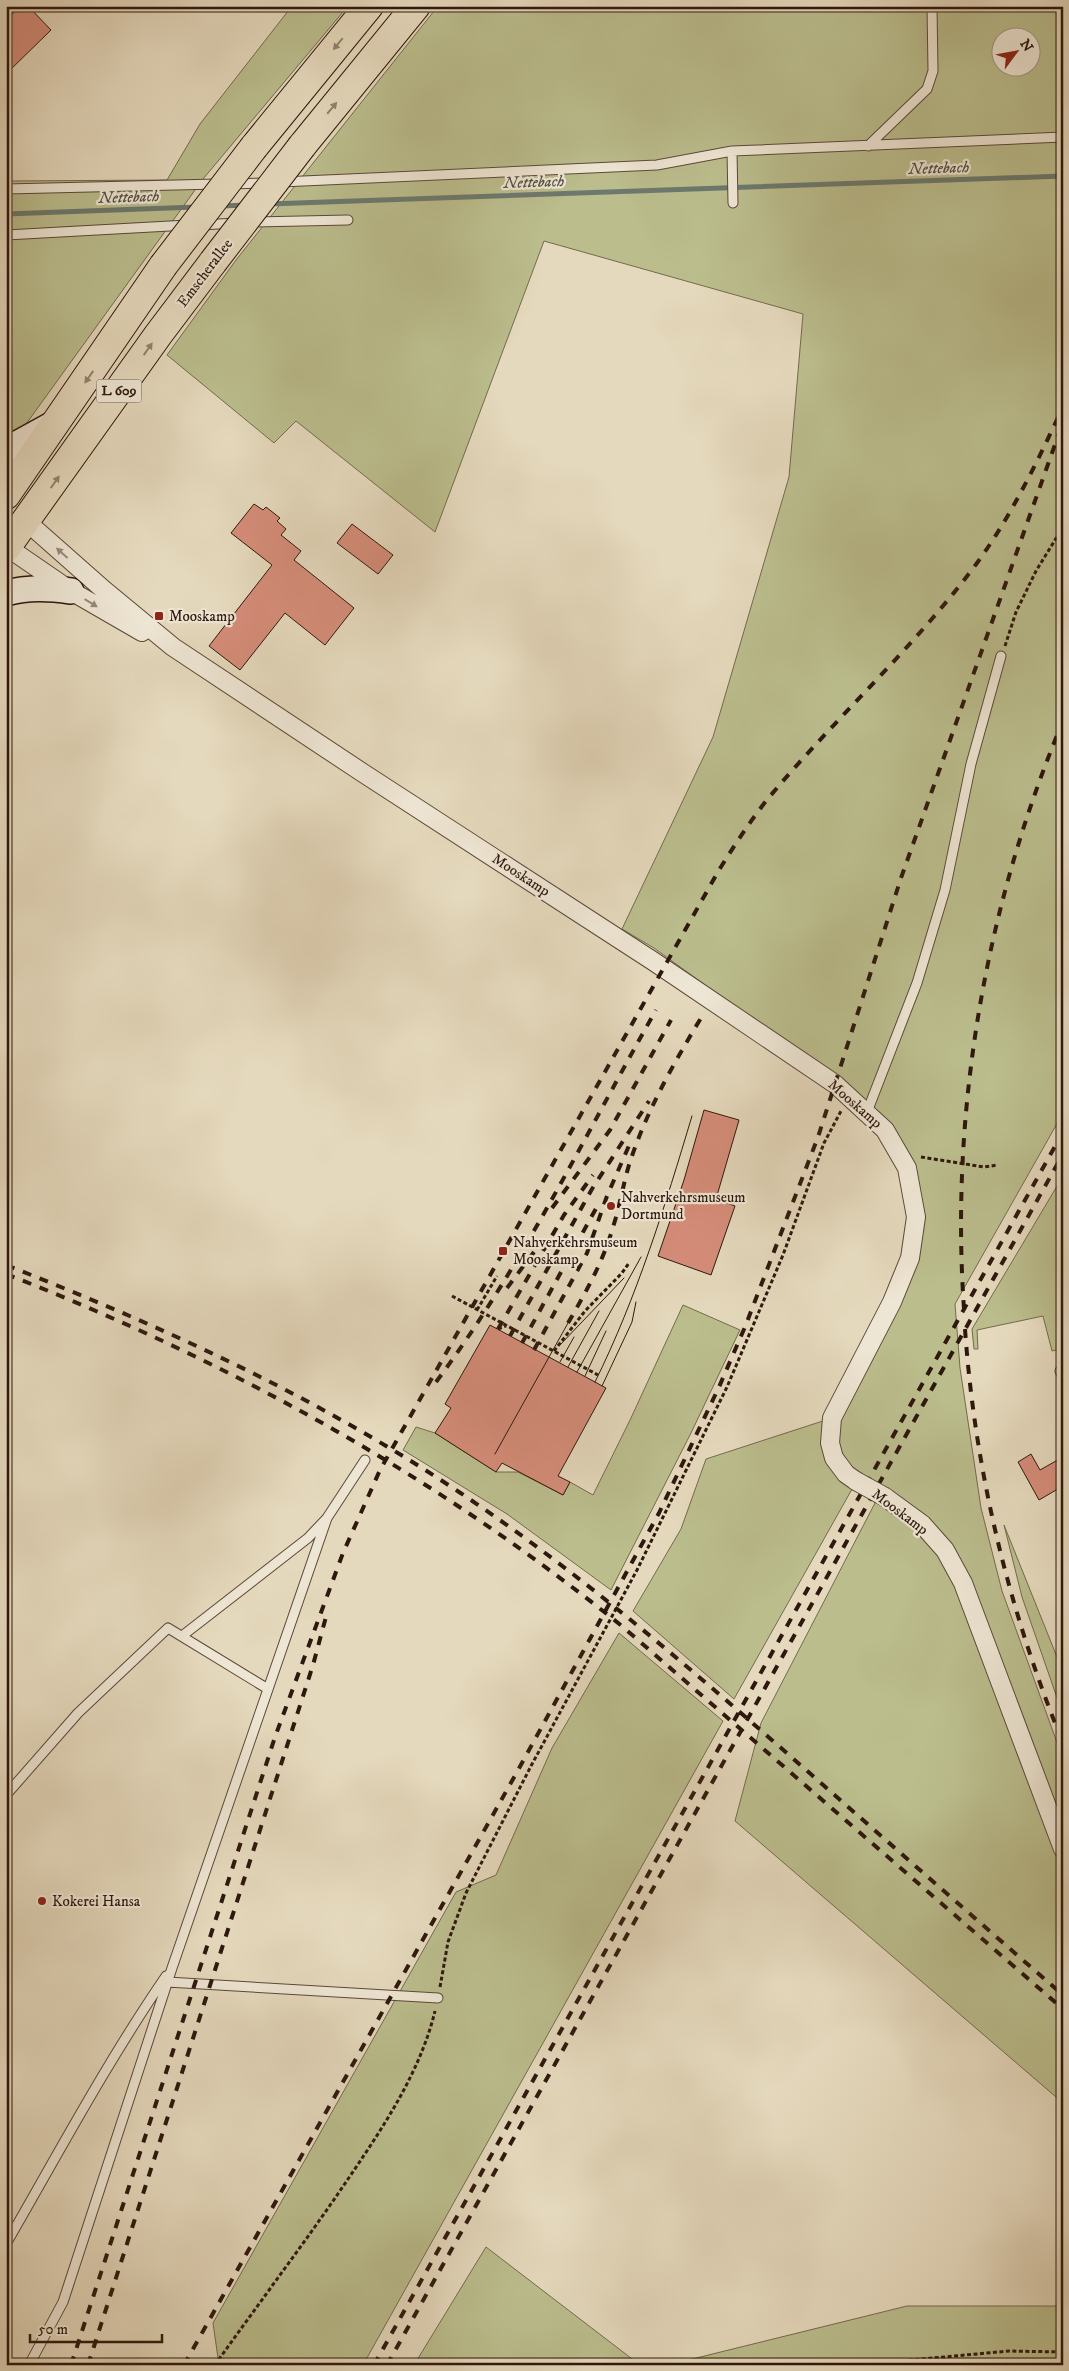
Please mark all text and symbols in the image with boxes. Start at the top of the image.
north arrow [992,28,1042,78]
text: N [1015,36,1037,56]
one-way arrow [332,37,343,50]
one-way arrow [326,102,337,115]
water label: Nettebach [907,157,970,179]
water label: Nettebach [502,171,565,193]
water label: Nettebach [97,186,160,208]
street label: Emscherallee [173,235,237,311]
one-way arrow [143,342,153,355]
one-way arrow [84,370,94,384]
road number: L 609 [96,380,142,402]
one-way arrow [50,475,60,488]
one-way arrow [55,547,68,558]
one-way arrow [85,599,98,608]
place label: Mooskamp [169,607,235,626]
marker: Mooskamp [153,610,165,622]
street label: Mooskamp [488,849,554,901]
street label: Mooskamp [824,1075,886,1133]
place label: Nahverkehrsmuseum Dortmund [621,1188,746,1224]
marker: Nahverkehrsmuseum Dortmund [605,1200,617,1212]
place label: Nahverkehrsmuseum Mooskamp [513,1233,638,1269]
marker: Nahverkehrsmuseum Mooskamp [497,1245,509,1257]
street label: Mooskamp [868,1485,932,1540]
place label: Kokerei Hansa [52,1892,141,1911]
marker: Kokerei Hansa [36,1895,48,1907]
scale bar [30,2311,162,2343]
text: 50 m [38,2320,68,2339]

